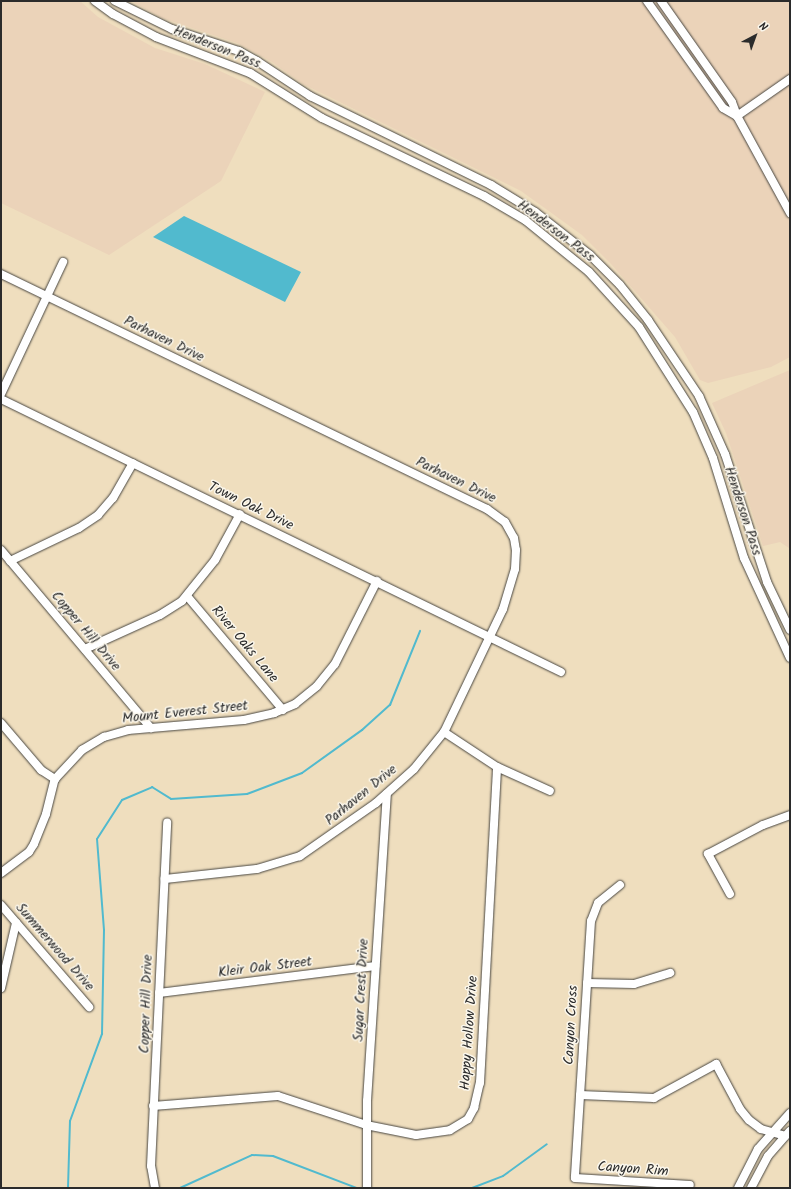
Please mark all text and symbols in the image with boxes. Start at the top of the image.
north arrow [735,16,775,56]
text: N [754,18,771,36]
street label: Henderson Pass [171,22,263,72]
street label: Henderson Pass [514,196,598,266]
street label: Parhaven Drive [121,312,207,366]
street label: Parhaven Drive [413,453,499,507]
street label: Henderson Pass [721,464,765,558]
street label: Town Oak Drive [206,478,296,534]
street label: Copper Hill Drive [48,588,124,674]
street label: River Oaks Lane [208,602,282,686]
street label: Mount Everest Street [121,697,249,727]
street label: Parhaven Drive [322,761,400,829]
street label: Summerwood Drive [12,899,98,995]
street label: Sugar Crest Drive [350,938,372,1042]
street label: Kleir Oak Street [217,953,313,981]
street label: Copper Hill Drive [136,954,156,1054]
street label: Happy Hollow Drive [457,975,481,1091]
street label: Canyon Cross [561,985,581,1065]
street label: Canyon Rim [597,1158,669,1180]

